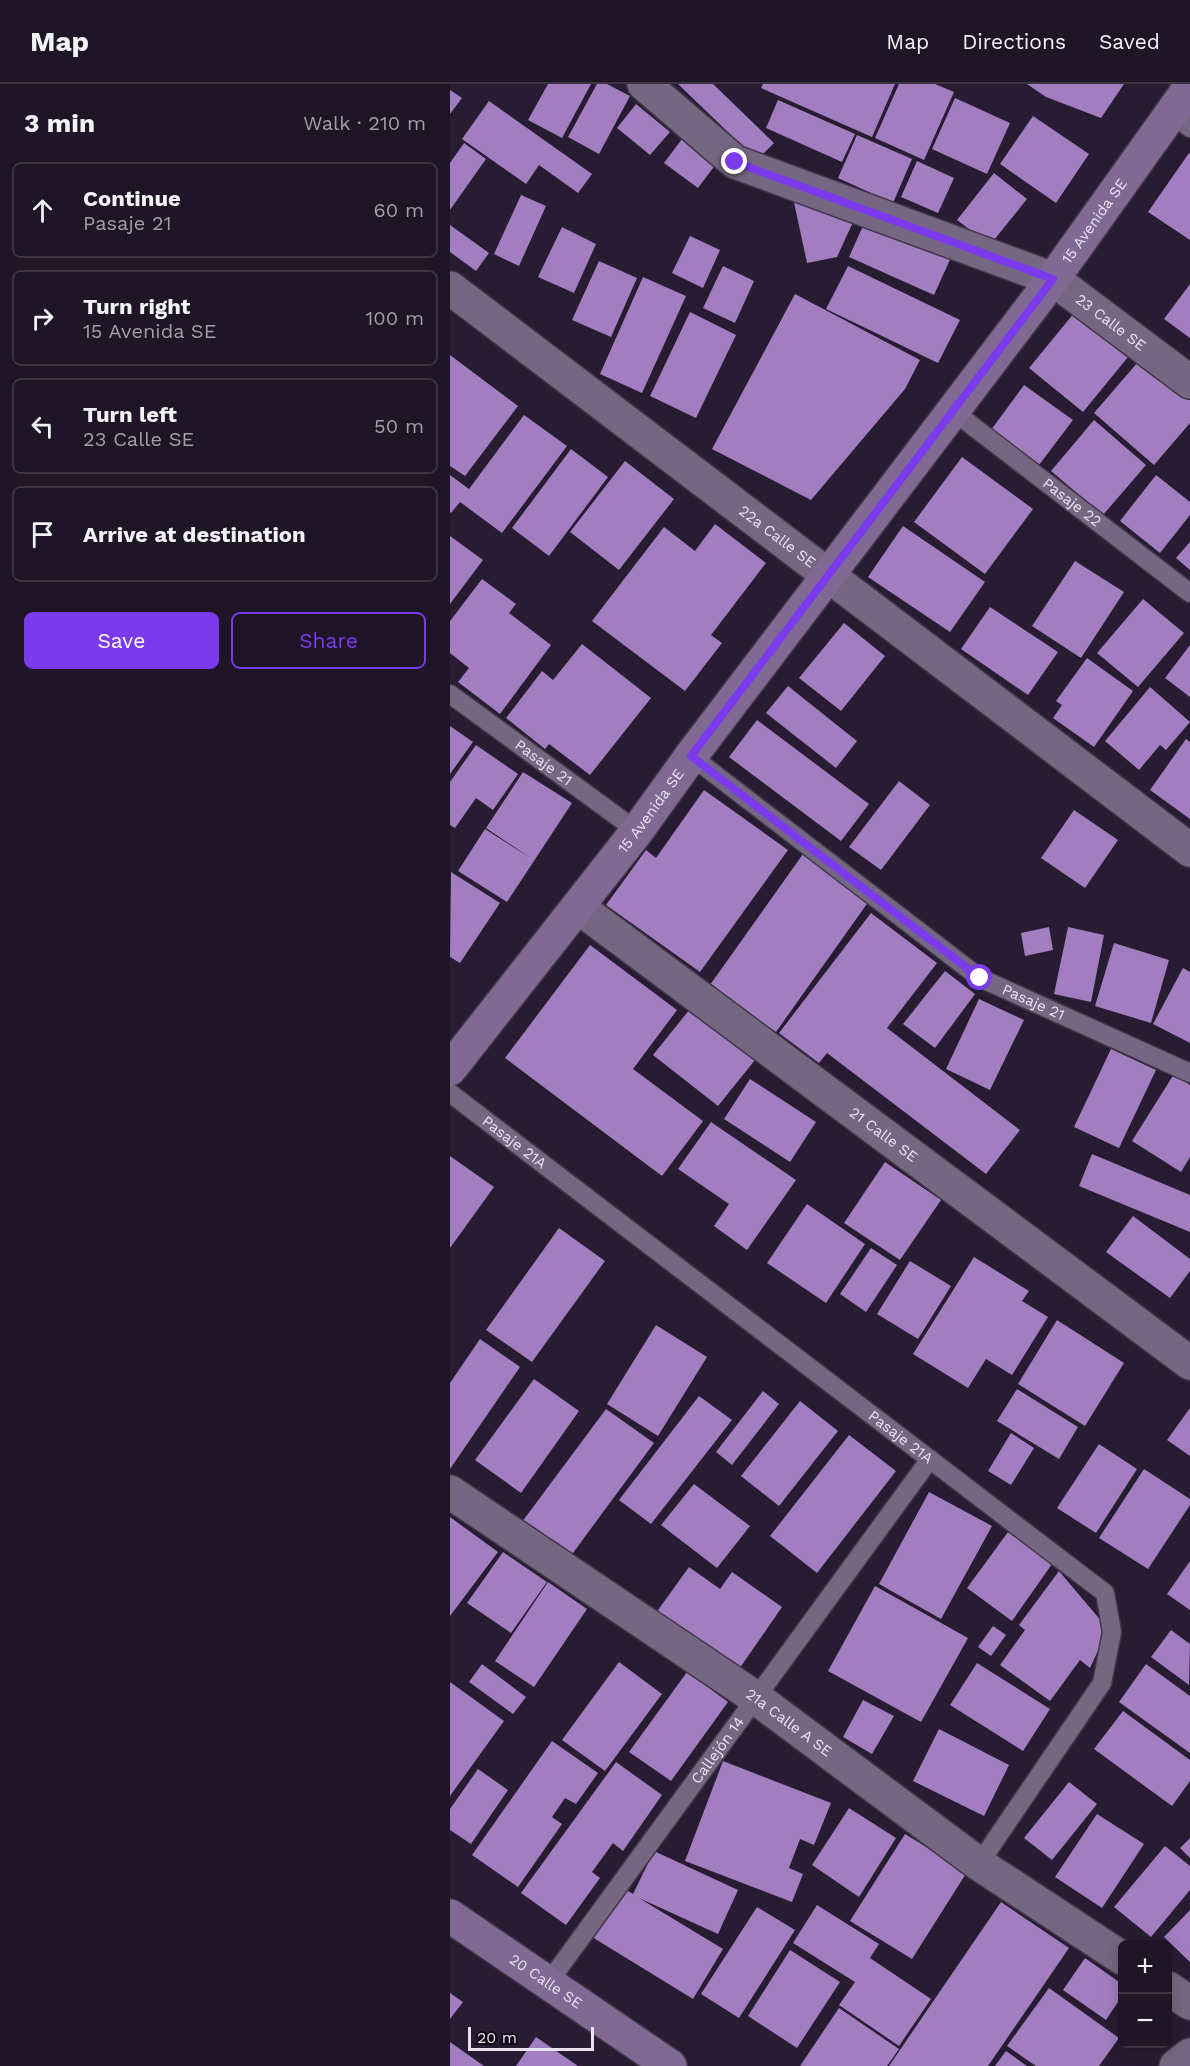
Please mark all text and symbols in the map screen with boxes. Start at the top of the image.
text: Map [30,25,89,58]
text: Map [886,29,929,54]
text: Directions [962,29,1066,54]
text: Saved [1099,29,1160,54]
text: 3 min [24,108,95,138]
text: Walk · 210 m [303,111,426,135]
route end [721,148,747,174]
street label: 15 Avenida SE [1058,175,1131,267]
text: Continue [83,186,181,211]
icon: ahead [26,194,59,227]
text: 60 m [374,198,424,222]
text: Pasaje 21 [83,211,172,235]
street label: 23 Calle SE [1072,290,1150,355]
text: Turn right [83,294,190,319]
icon: right [26,302,59,335]
text: 100 m [365,306,424,330]
text: 15 Avenida SE [83,319,216,343]
text: Turn left [83,402,177,427]
icon: left [26,410,59,443]
text: 50 m [374,414,424,438]
text: 23 Calle SE [83,427,194,451]
street label: Pasaje 22 [1039,474,1105,531]
street label: 22a Calle SE [735,502,819,571]
icon: arrive [26,518,59,551]
text: Arrive at destination [83,522,306,547]
button: Save [24,612,219,669]
button: Share [231,612,426,669]
street label: Pasaje 21 [511,736,576,789]
street label: 15 Avenida SE [614,765,688,857]
route start [966,964,992,990]
street label: Pasaje 21 [999,980,1067,1024]
street label: 21 Calle SE [846,1103,921,1166]
street label: Pasaje 21A [479,1112,550,1173]
street label: Pasaje 21A [865,1407,937,1467]
street label: 21a Calle A SE [742,1685,836,1760]
street label: Callejón 14 [687,1713,748,1787]
map controls [1118,1940,1172,2048]
button: + [1118,1940,1172,1994]
street label: 20 Calle SE [506,1950,586,2012]
button: − [1118,1994,1172,2048]
scale bar [468,2024,594,2052]
text: 20 m [477,2028,517,2047]

